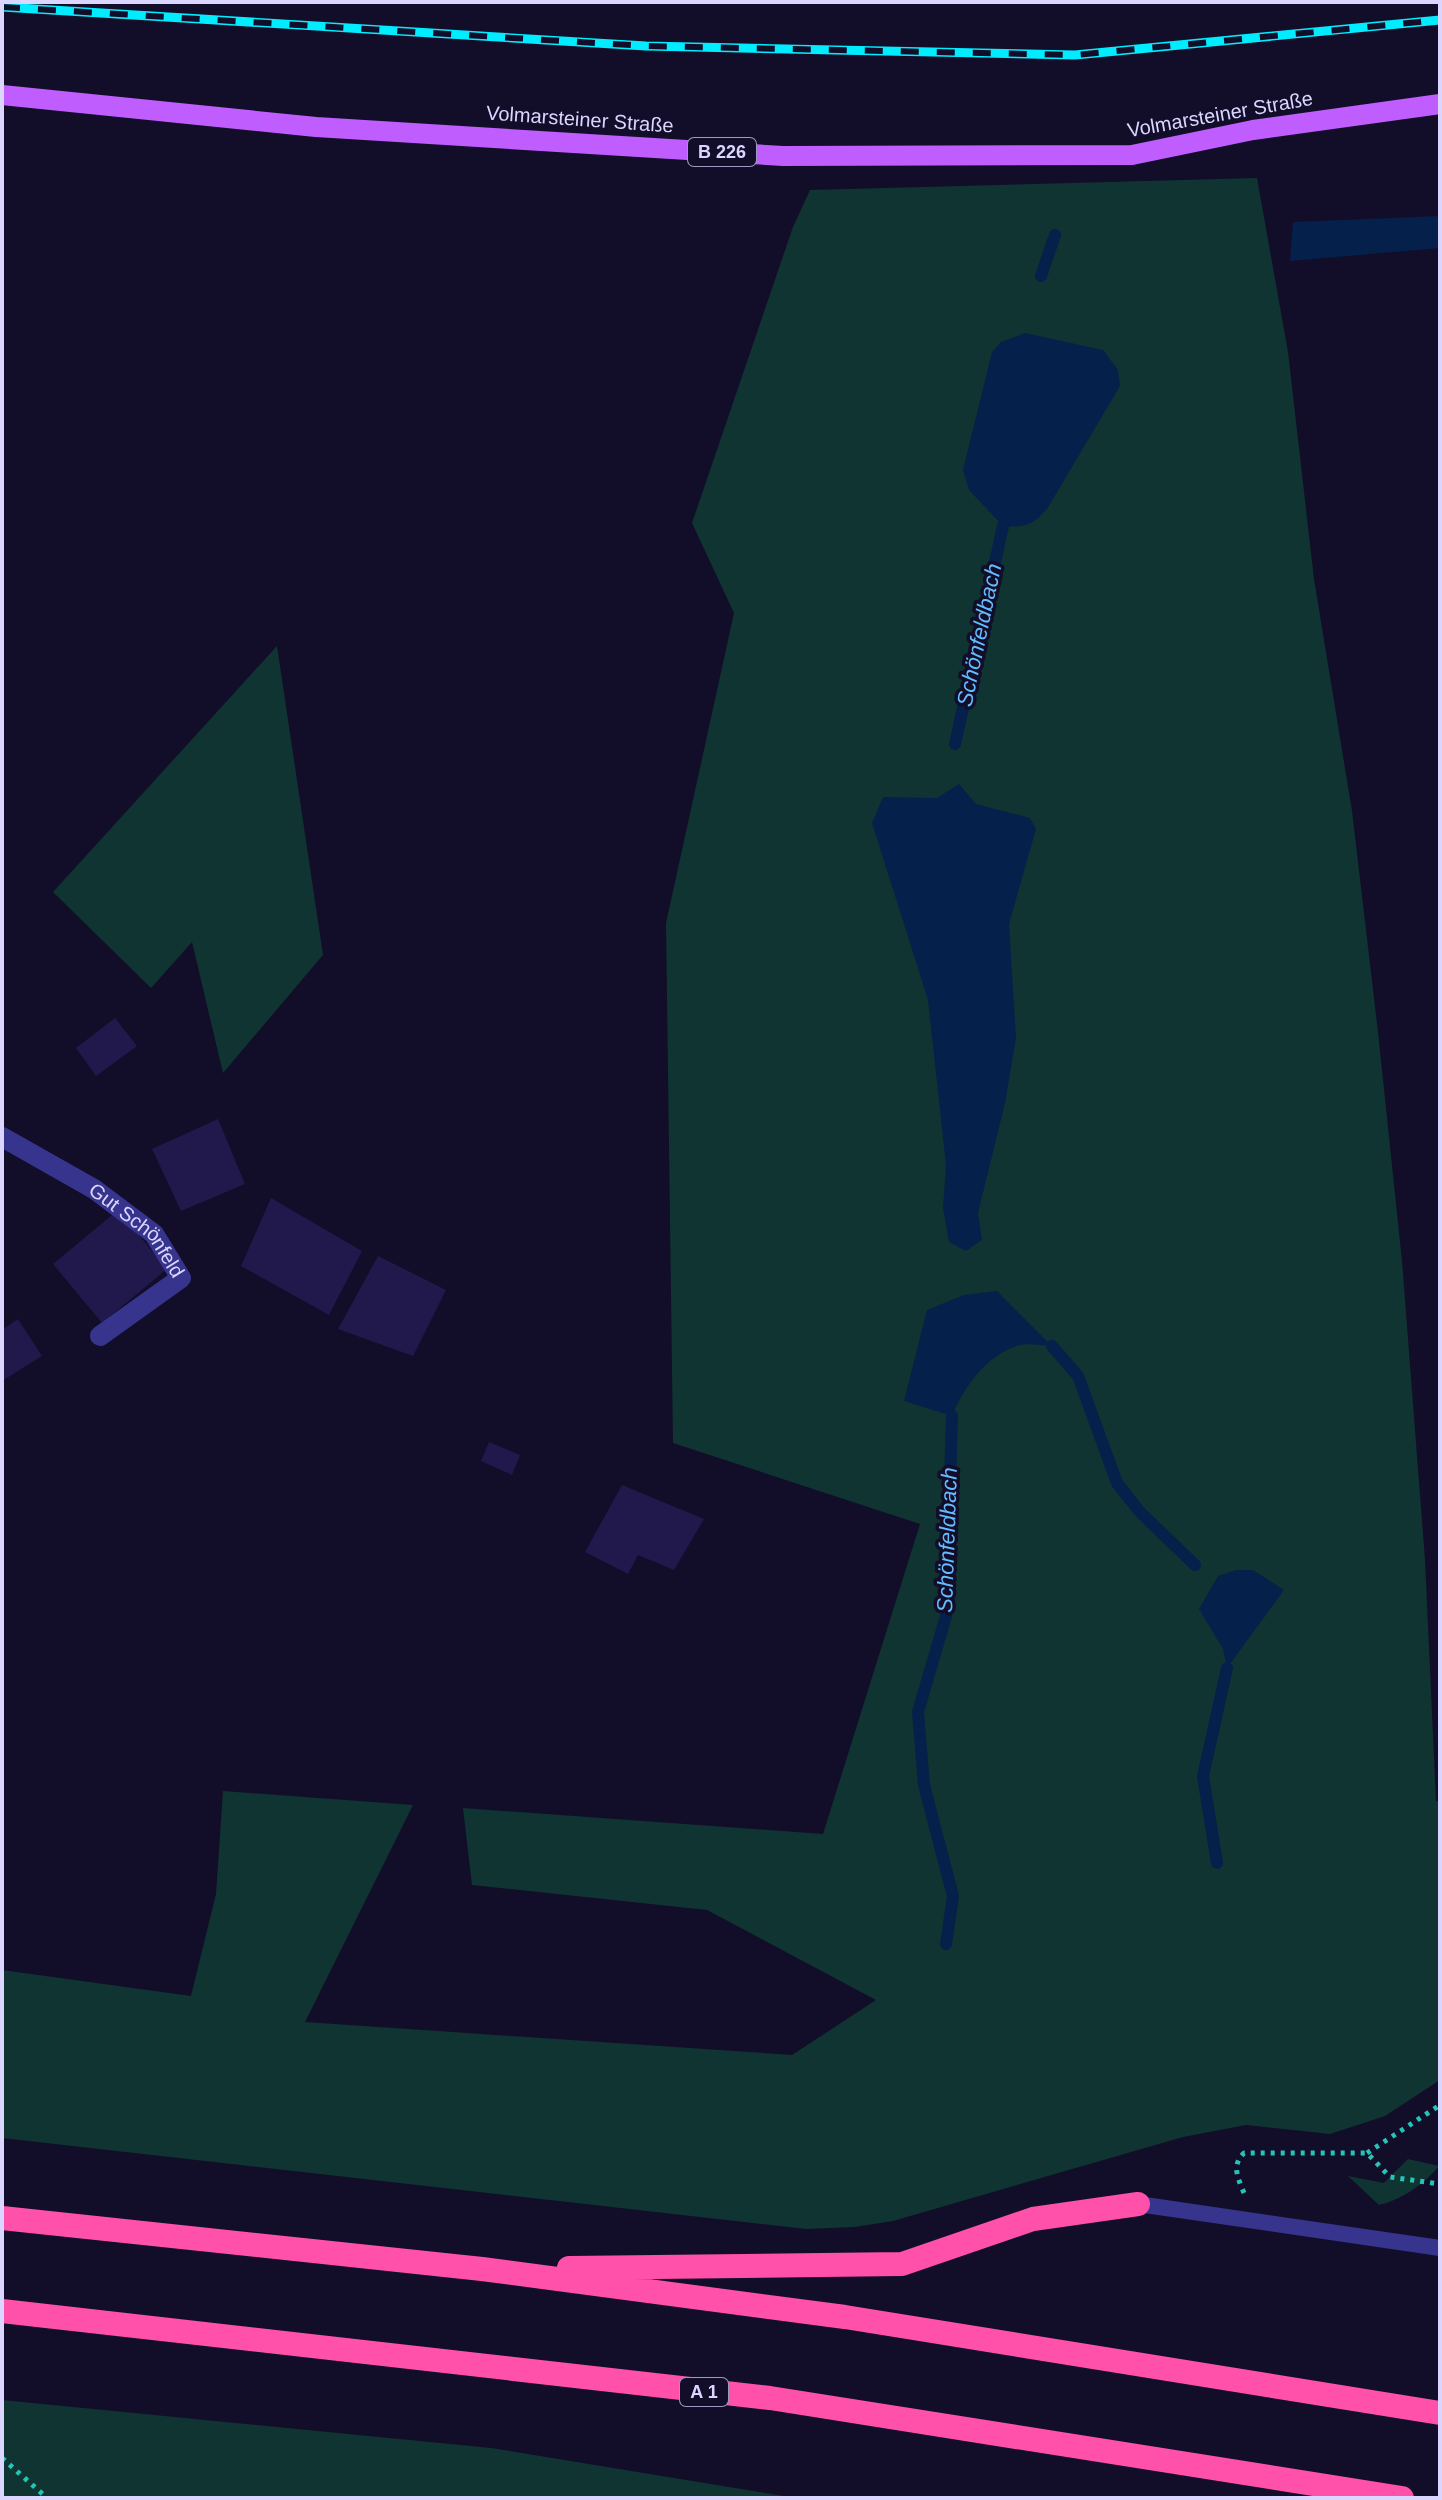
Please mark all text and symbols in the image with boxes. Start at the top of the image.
street label: Volmarsteiner Straße [1126,87,1314,141]
street label: Volmarsteiner Straße [486,101,674,137]
road number: B 226 [688,138,756,166]
water label: Schönfeldbach [952,561,1006,709]
street label: Gut Schönfeld [85,1178,189,1281]
water label: Schönfeldbach [932,1467,962,1613]
road number: A 1 [680,2378,728,2406]

